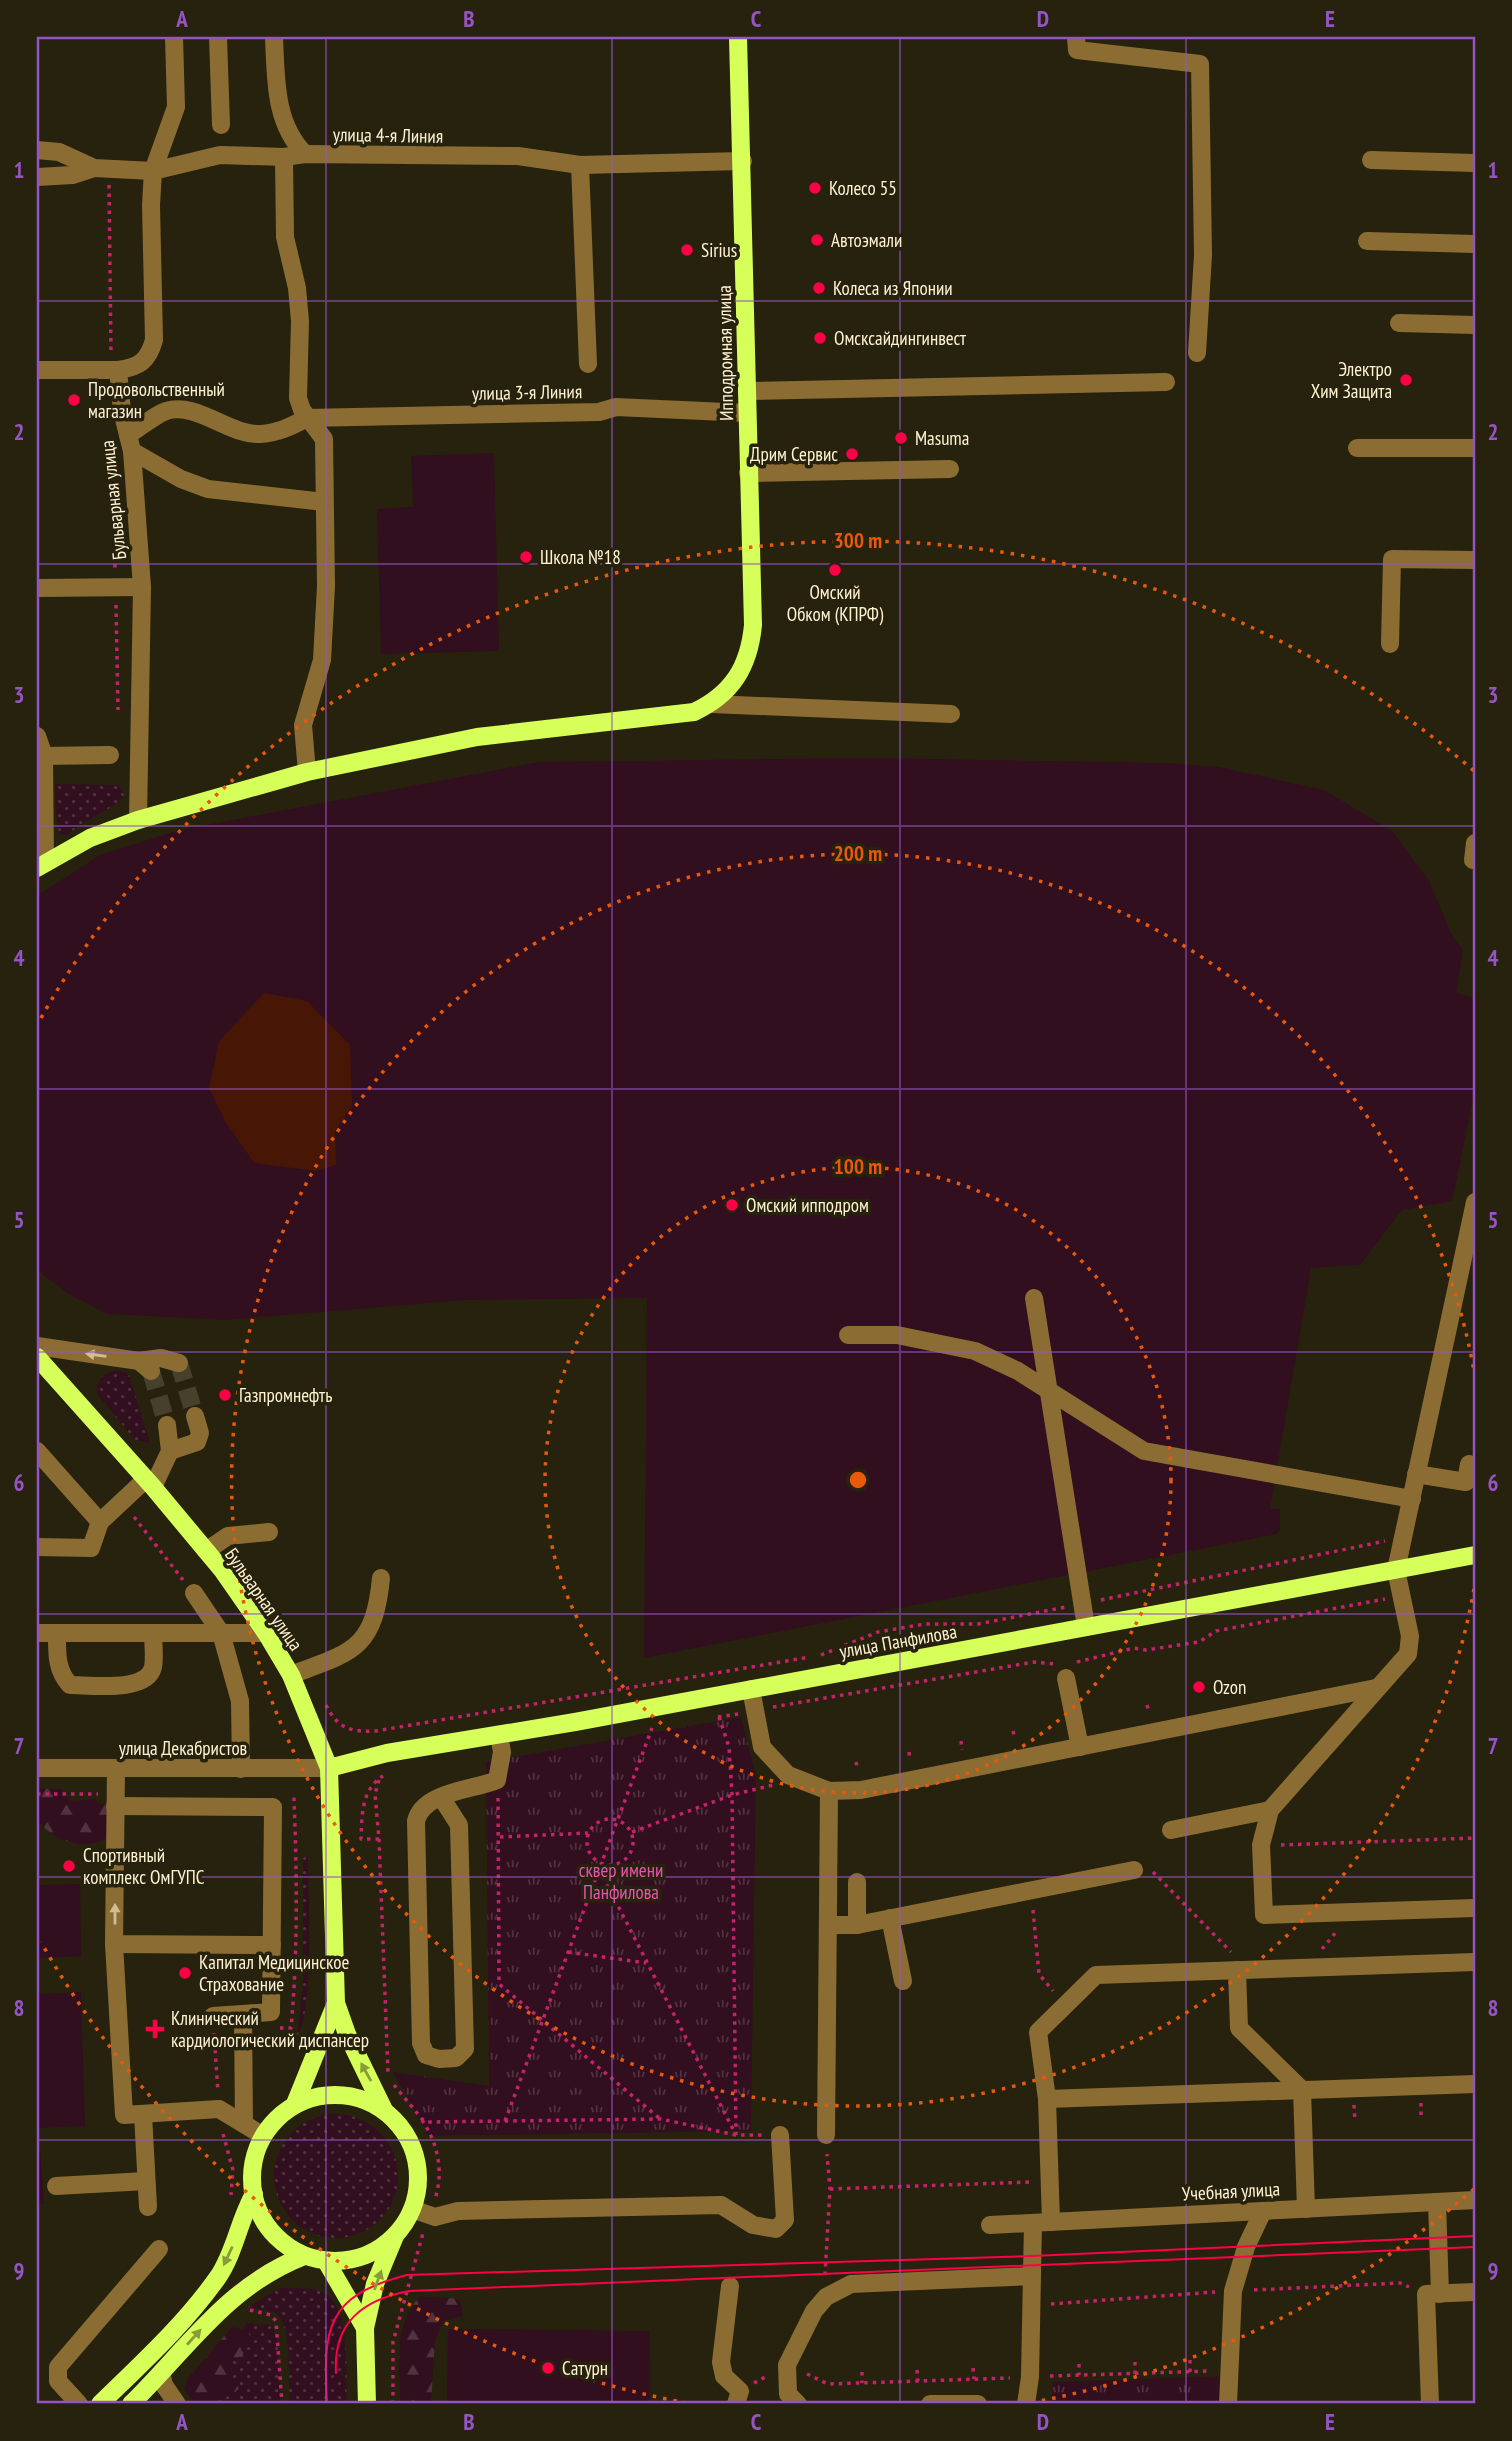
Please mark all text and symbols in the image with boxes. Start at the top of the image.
text: A [175,4,188,33]
text: B [463,4,475,33]
text: C [751,4,762,33]
text: D [1037,4,1049,33]
text: E [1325,4,1335,33]
street label: улица 4-я Линия [333,122,443,148]
text: 1 [14,155,25,184]
text: 1 [1488,155,1499,184]
place label: Колесо 55 [829,176,897,200]
marker: Колесо 55 [807,180,823,196]
place label: Автоэмали [831,228,902,252]
marker: Автоэмали [809,232,825,248]
place label: Sirius [701,238,737,262]
marker: Sirius [679,242,695,258]
place label: Колеса из Японии [833,276,953,300]
marker: Колеса из Японии [811,280,827,296]
street label: Ипподромная улица [712,285,738,421]
place label: Омсксайдингинвест [834,326,967,350]
marker: Омсксайдингинвест [812,330,828,346]
place label: Электро Хим Защита [1311,357,1392,403]
marker: Электро Хим Защита [1398,372,1414,388]
place label: Продовольственный магазин [88,377,225,423]
street label: улица 3-я Линия [472,379,582,405]
marker: Продовольственный магазин [66,392,82,408]
text: 2 [14,417,25,446]
text: 2 [1488,417,1499,446]
place label: Masuma [915,426,969,450]
marker: Masuma [893,430,909,446]
street label: Бульварная улица [95,439,131,561]
place label: Дрим Сервис [750,442,838,466]
marker: Дрим Сервис [844,446,860,462]
text: 300 m [834,527,882,554]
place label: Школа №18 [540,545,621,569]
marker: Школа №18 [518,549,534,565]
marker: Омский Обком (КПРФ) [827,562,843,578]
place label: Омский Обком (КПРФ) [787,580,884,626]
text: 3 [14,680,25,709]
text: 3 [1488,680,1499,709]
text: 200 m [834,840,882,867]
text: 4 [14,943,25,972]
text: 4 [1488,943,1499,972]
text: 100 m [834,1153,882,1180]
place label: Омский ипподром [746,1193,869,1217]
marker: Омский ипподром [724,1197,740,1213]
text: 5 [14,1205,25,1234]
text: 5 [1488,1205,1499,1234]
one-way arrow [85,1349,107,1360]
place label: Газпромнефть [239,1383,332,1407]
marker: Газпромнефть [217,1387,233,1403]
text: 6 [14,1468,25,1497]
centre of rings [846,1468,870,1492]
text: 6 [1488,1468,1499,1497]
street label: Бульварная улица [220,1543,308,1655]
street label: улица Панфилова [837,1619,959,1663]
place label: Ozon [1213,1675,1246,1699]
marker: Ozon [1191,1679,1207,1695]
text: 7 [14,1731,25,1760]
text: 7 [1488,1731,1499,1760]
street label: улица Декабристов [119,1736,247,1760]
place label: Спортивный комплекс ОмГУПС [83,1843,205,1889]
marker: Спортивный комплекс ОмГУПС [61,1858,77,1874]
park label: сквер имени Панфилова [579,1858,663,1904]
one-way arrow [109,1903,121,1925]
place label: Капитал Медицинское Страхование [199,1950,349,1996]
marker: Капитал Медицинское Страхование [177,1965,193,1981]
text: 8 [14,1993,25,2022]
text: 8 [1488,1993,1499,2022]
place label: Клинический кардиологический диспансер [171,2006,369,2052]
marker: Клинический кардиологический диспансер [145,2019,165,2039]
one-way arrow [360,2062,372,2082]
street label: Учебная улица [1181,2176,1281,2206]
one-way arrow [222,2246,234,2266]
text: 9 [14,2256,25,2285]
text: 9 [1488,2256,1499,2285]
one-way arrow [373,2269,384,2290]
one-way arrow [186,2329,202,2346]
place label: Сатурн [562,2356,608,2380]
marker: Сатурн [540,2360,556,2376]
text: A [175,2407,188,2436]
text: B [463,2407,475,2436]
text: C [751,2407,762,2436]
text: D [1037,2407,1049,2436]
text: E [1325,2407,1335,2436]

